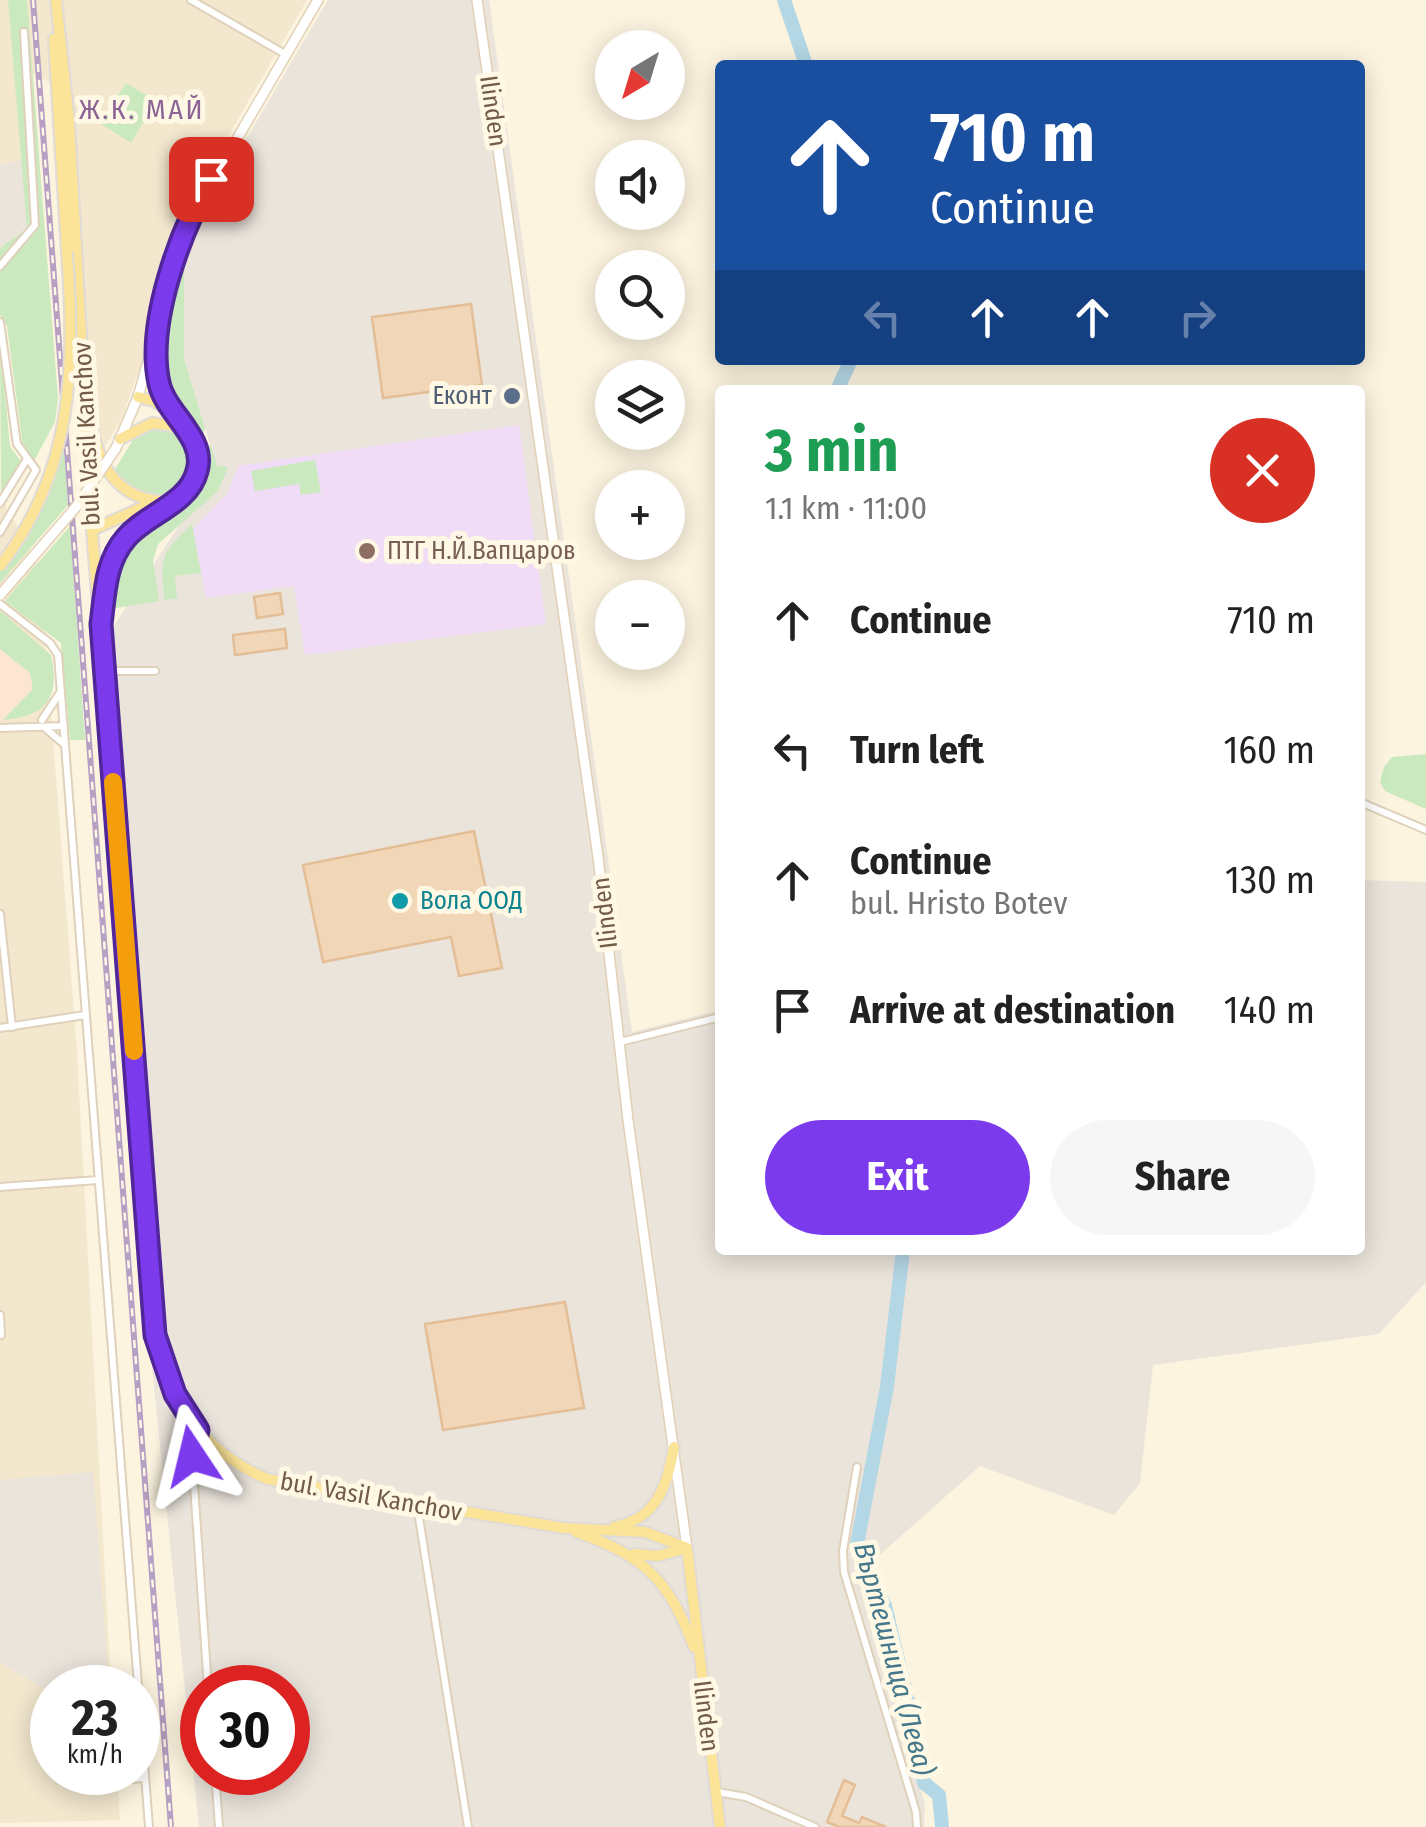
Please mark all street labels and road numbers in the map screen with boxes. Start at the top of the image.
street label: Ilinden [473,73,513,149]
street label: bul. Vasil Kanchov [67,341,107,527]
street label: Ilinden [586,876,624,950]
street label: bul. Vasil Kanchov [278,1466,464,1528]
street label: Ilinden [687,1679,725,1753]

